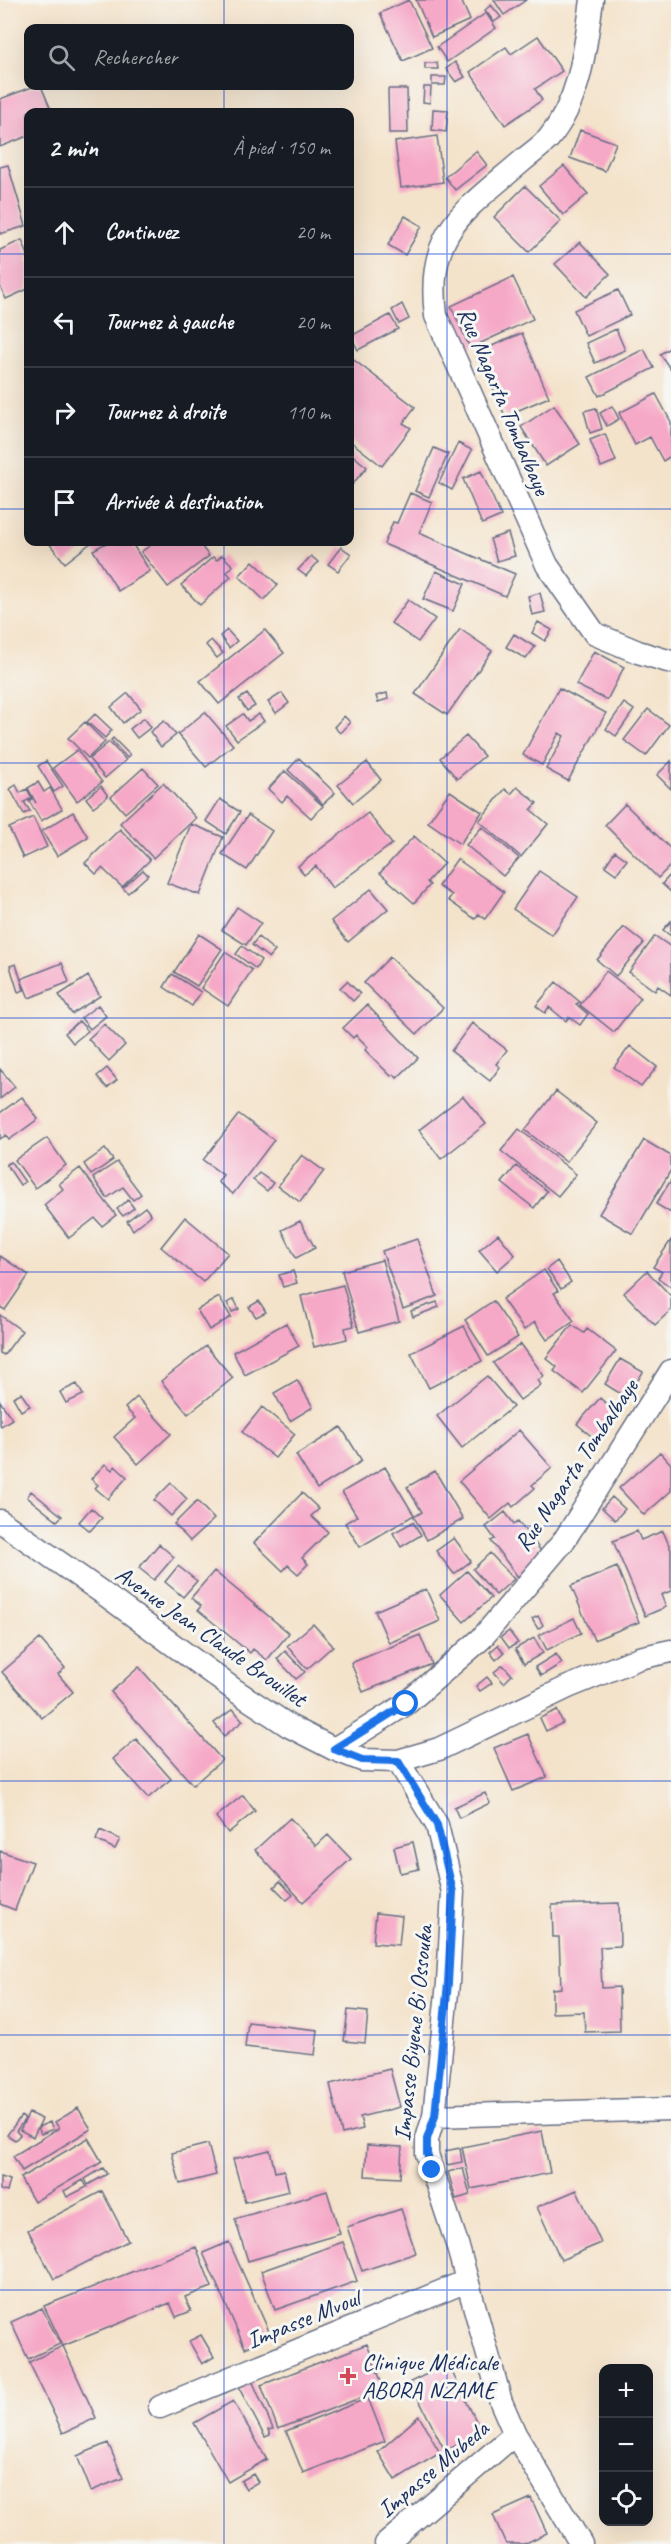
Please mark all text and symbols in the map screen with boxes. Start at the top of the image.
search box [24,24,354,90]
icon: search [45,41,78,74]
text: Rechercher [93,43,177,71]
text: 2 min [48,131,98,164]
text: À pied · 150 m [233,135,330,160]
icon: ahead [48,216,81,249]
text: Continuez [105,218,178,246]
text: 20 m [296,220,330,245]
street label: Rue Nagarta Tombalbaye [451,303,558,501]
icon: left [48,306,81,339]
text: Tournez à gauche [105,308,233,336]
text: 20 m [296,310,330,335]
icon: right [48,396,81,429]
text: Tournez à droite [105,398,225,426]
text: 110 m [287,400,330,425]
icon: arrive [48,486,81,519]
text: Arrivée à destination [105,488,263,516]
street label: Rue Nagarta Tombalbaye [507,1371,646,1557]
street label: Avenue Jean Claude Brouillet [110,1559,314,1714]
route start [392,1690,418,1716]
street label: Impasse Biyene Bi Ossouka [387,1921,439,2143]
route end [418,2156,444,2182]
street label: Impasse Mvoul [242,2281,368,2355]
place label: Clinique Médicale ABORA NZAME [362,2347,500,2405]
map controls [599,2364,653,2526]
button: + [599,2364,653,2418]
marker: Clinique Médicale ABORA NZAME [339,2367,357,2385]
street label: Impasse Mubeda [371,2413,496,2524]
button: − [599,2418,653,2472]
button: locate [599,2472,653,2526]

